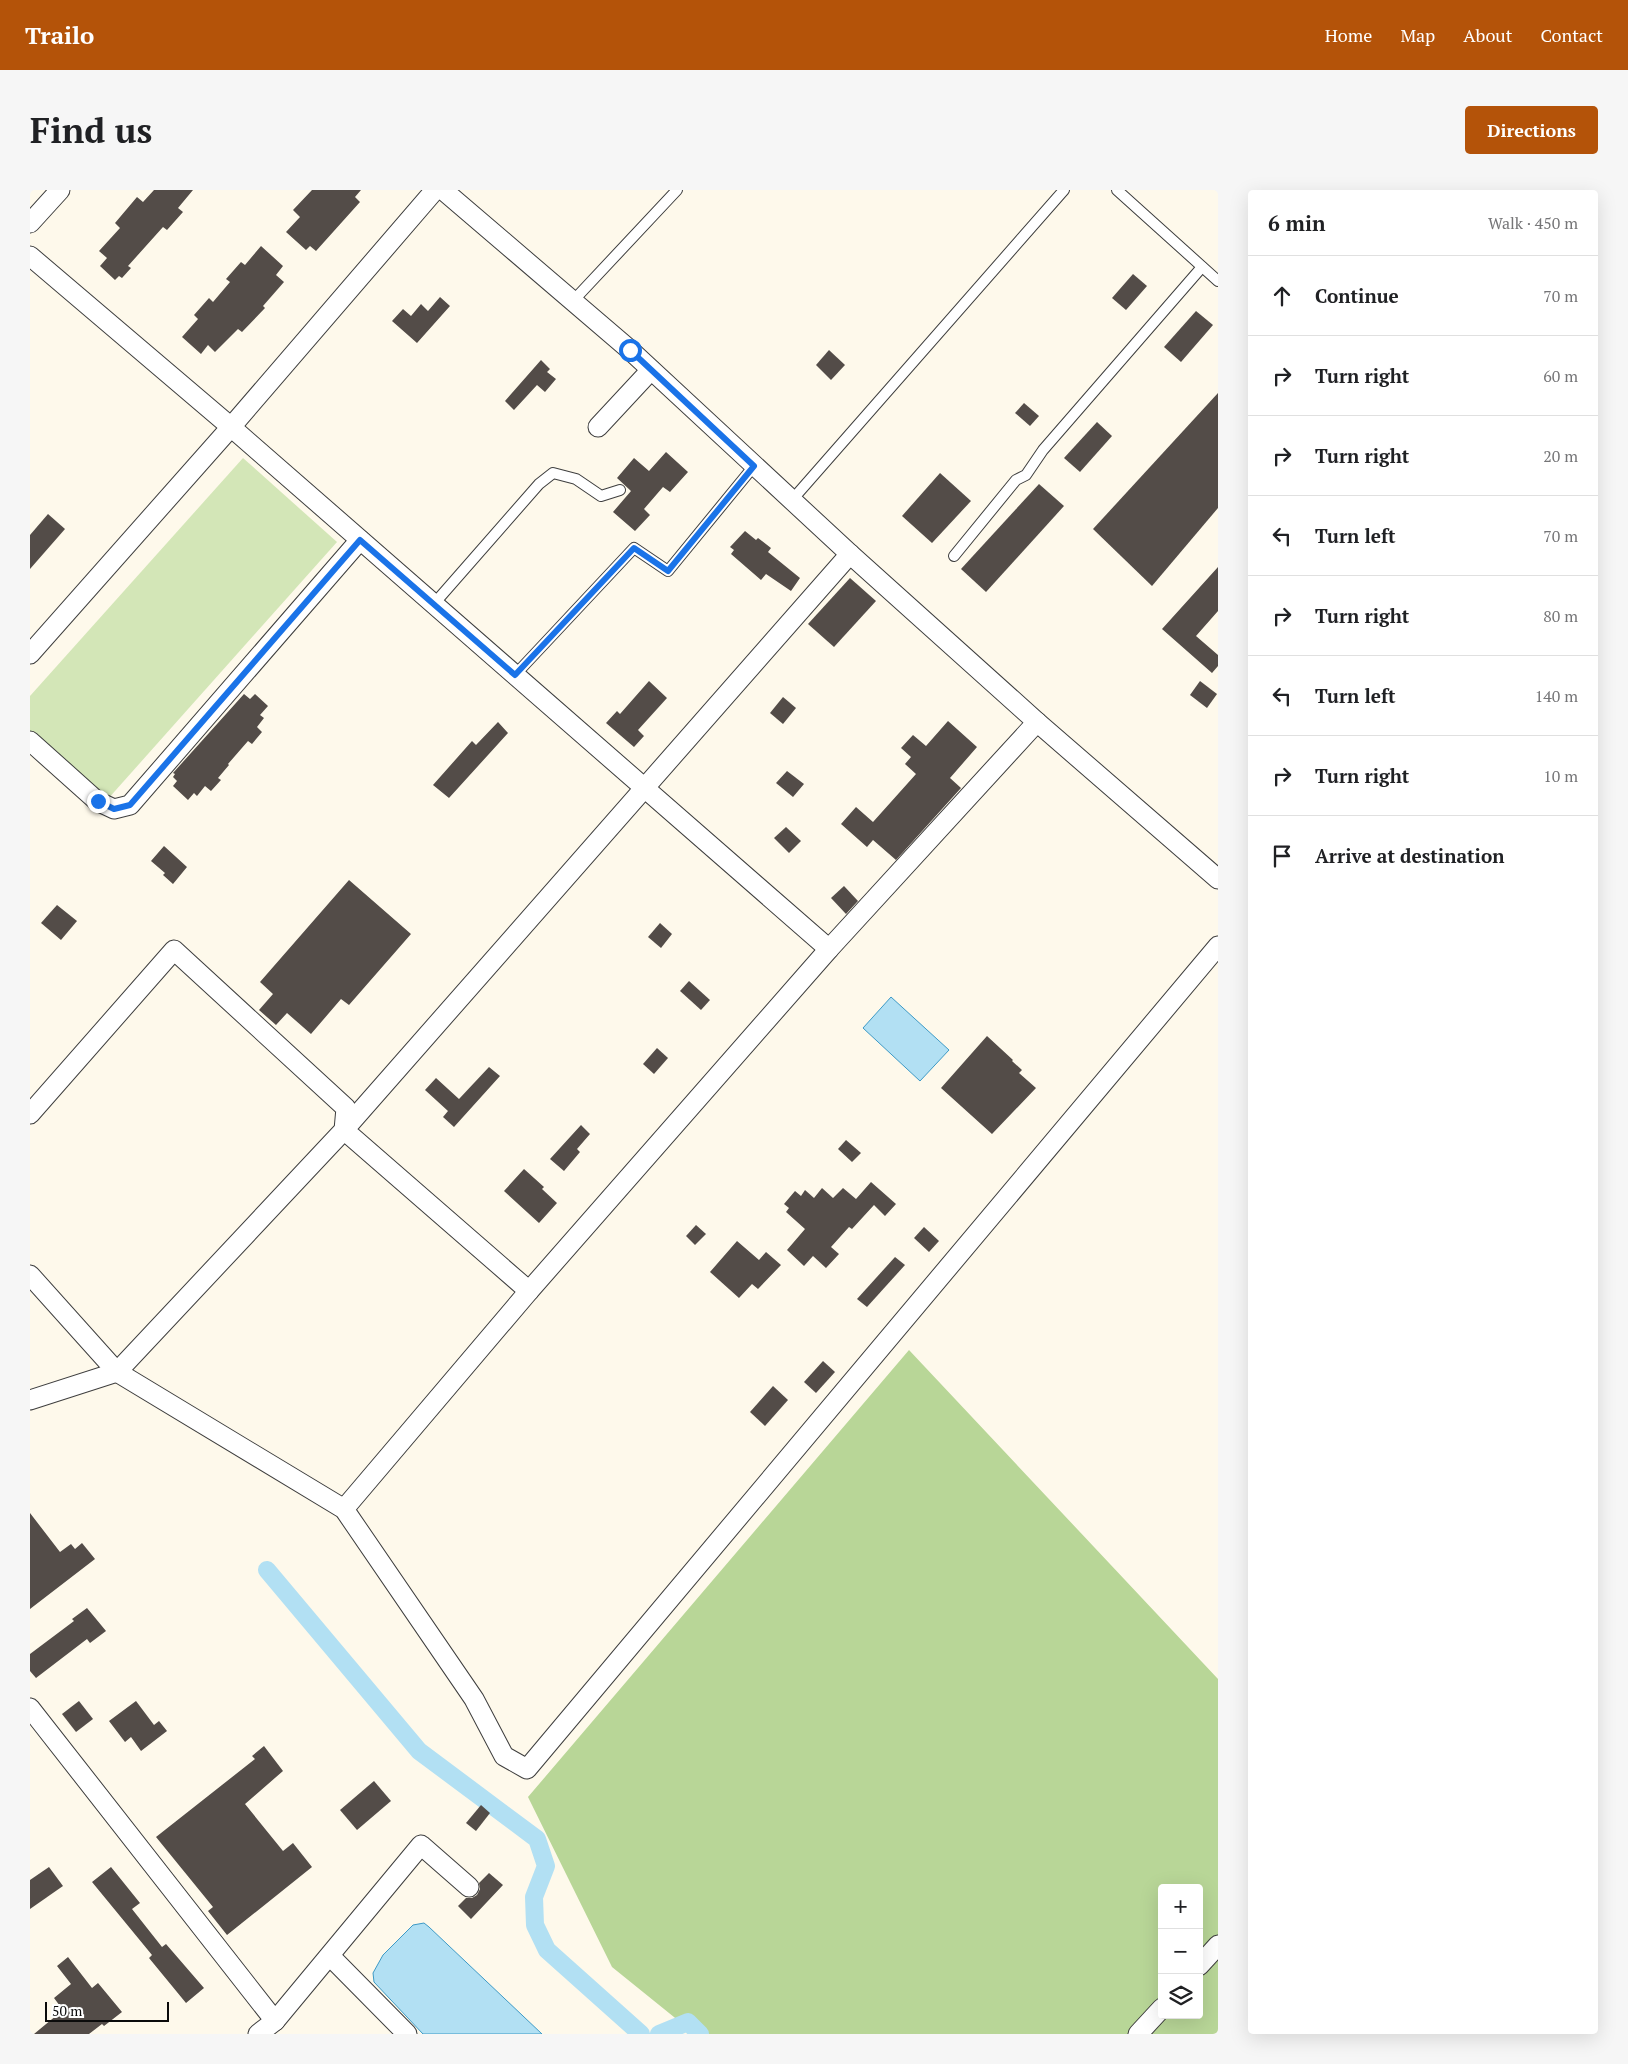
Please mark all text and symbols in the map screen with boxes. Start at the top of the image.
text: Trailo [25,19,94,51]
text: Home [1325,23,1372,47]
text: Map [1400,23,1435,47]
text: About [1463,23,1512,47]
text: Contact [1540,23,1603,47]
button: Directions [1465,106,1598,154]
text: Find us [30,107,152,153]
text: 6 min [1268,209,1325,237]
text: Walk · 450 m [1488,212,1578,234]
icon: ahead [1268,282,1296,310]
text: Continue [1315,283,1399,308]
text: 70 m [1543,285,1578,307]
route start [619,339,642,362]
icon: right [1268,362,1296,390]
text: Turn right [1315,363,1409,388]
text: 60 m [1543,365,1578,387]
icon: right [1268,442,1296,470]
text: Turn right [1315,443,1409,468]
text: 20 m [1543,445,1578,467]
icon: left [1268,522,1296,550]
text: Turn left [1315,523,1396,548]
text: 70 m [1543,525,1578,547]
icon: right [1268,602,1296,630]
text: Turn right [1315,603,1409,628]
text: 80 m [1543,605,1578,627]
icon: left [1268,682,1296,710]
text: Turn left [1315,683,1396,708]
text: 140 m [1535,685,1578,707]
icon: right [1268,762,1296,790]
text: Turn right [1315,763,1409,788]
text: 10 m [1543,765,1578,787]
route end [87,790,110,813]
icon: arrive [1268,842,1296,870]
text: Arrive at destination [1315,843,1504,868]
map controls [1158,1884,1203,2019]
button: + [1158,1884,1203,1929]
button: − [1158,1929,1203,1974]
button: layers [1158,1974,1203,2019]
scale bar [45,1999,169,2022]
text: 50 m [52,2001,82,2020]

